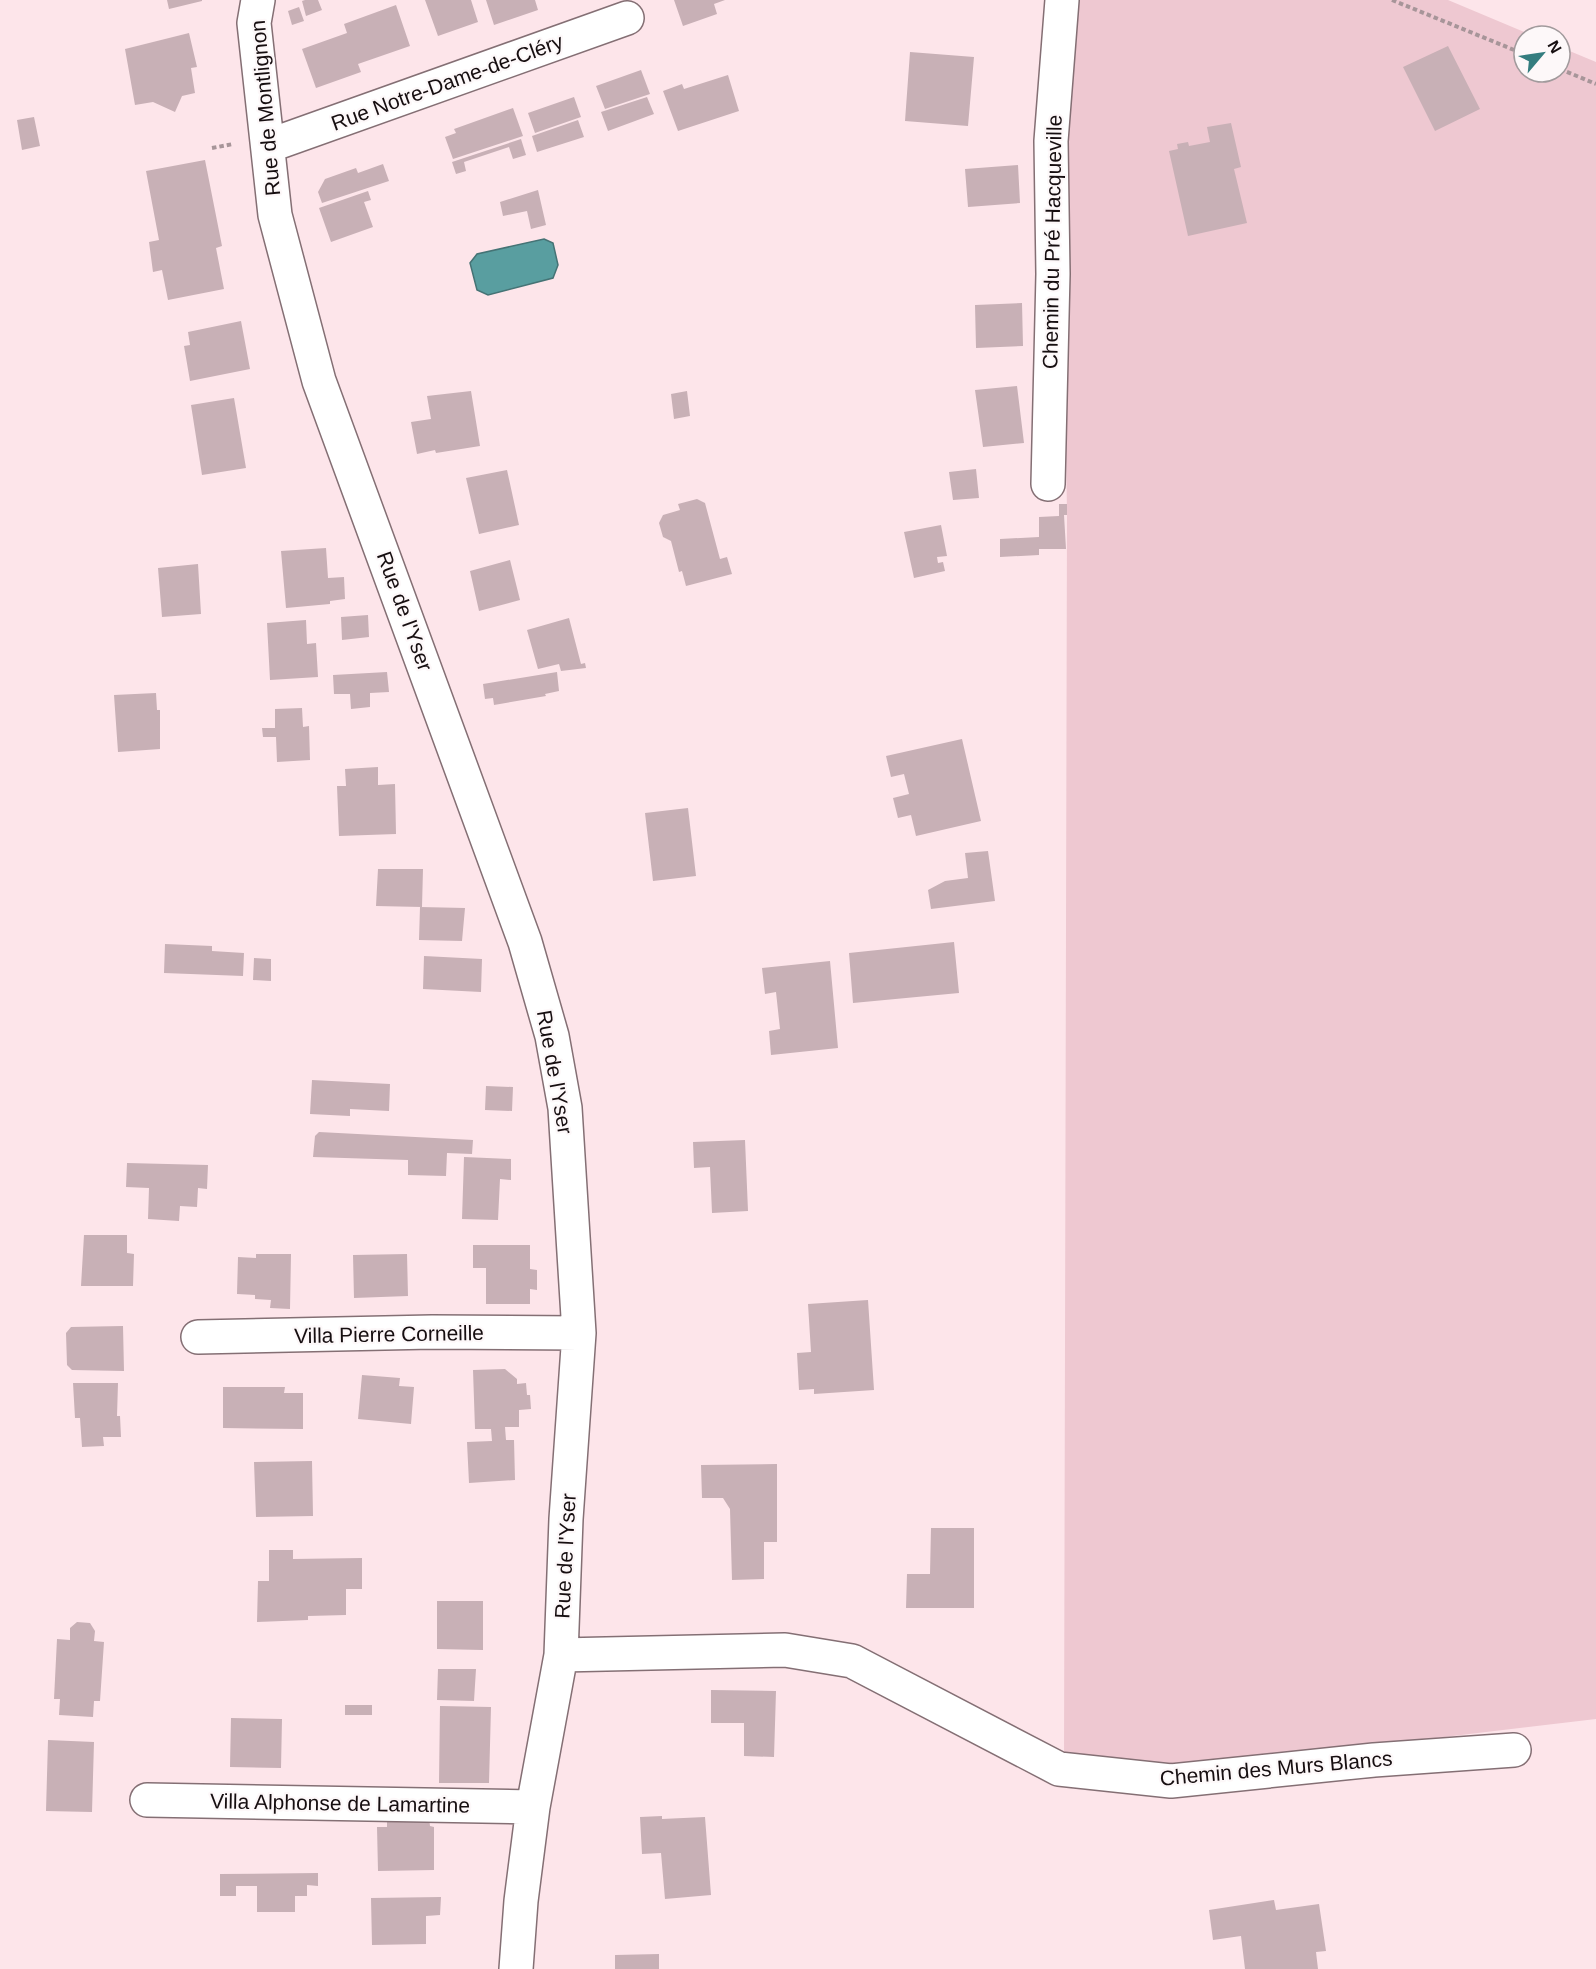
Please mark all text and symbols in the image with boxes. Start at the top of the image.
street label: Rue de Montlignon [246,19,284,197]
north arrow [1512,24,1572,84]
street label: Rue Notre-Dame-de-Cléry [328,29,567,135]
text: N [1544,38,1565,56]
street label: Chemin du Pré Hacqueville [1038,115,1066,369]
street label: Rue de l'Yser [373,548,437,674]
street label: Rue de l'Yser [533,1008,577,1136]
street label: Villa Pierre Corneille [294,1321,484,1347]
street label: Rue de l'Yser [550,1493,580,1619]
street label: Chemin des Murs Blancs [1159,1746,1393,1790]
street label: Villa Alphonse de Lamartine [210,1789,470,1817]

